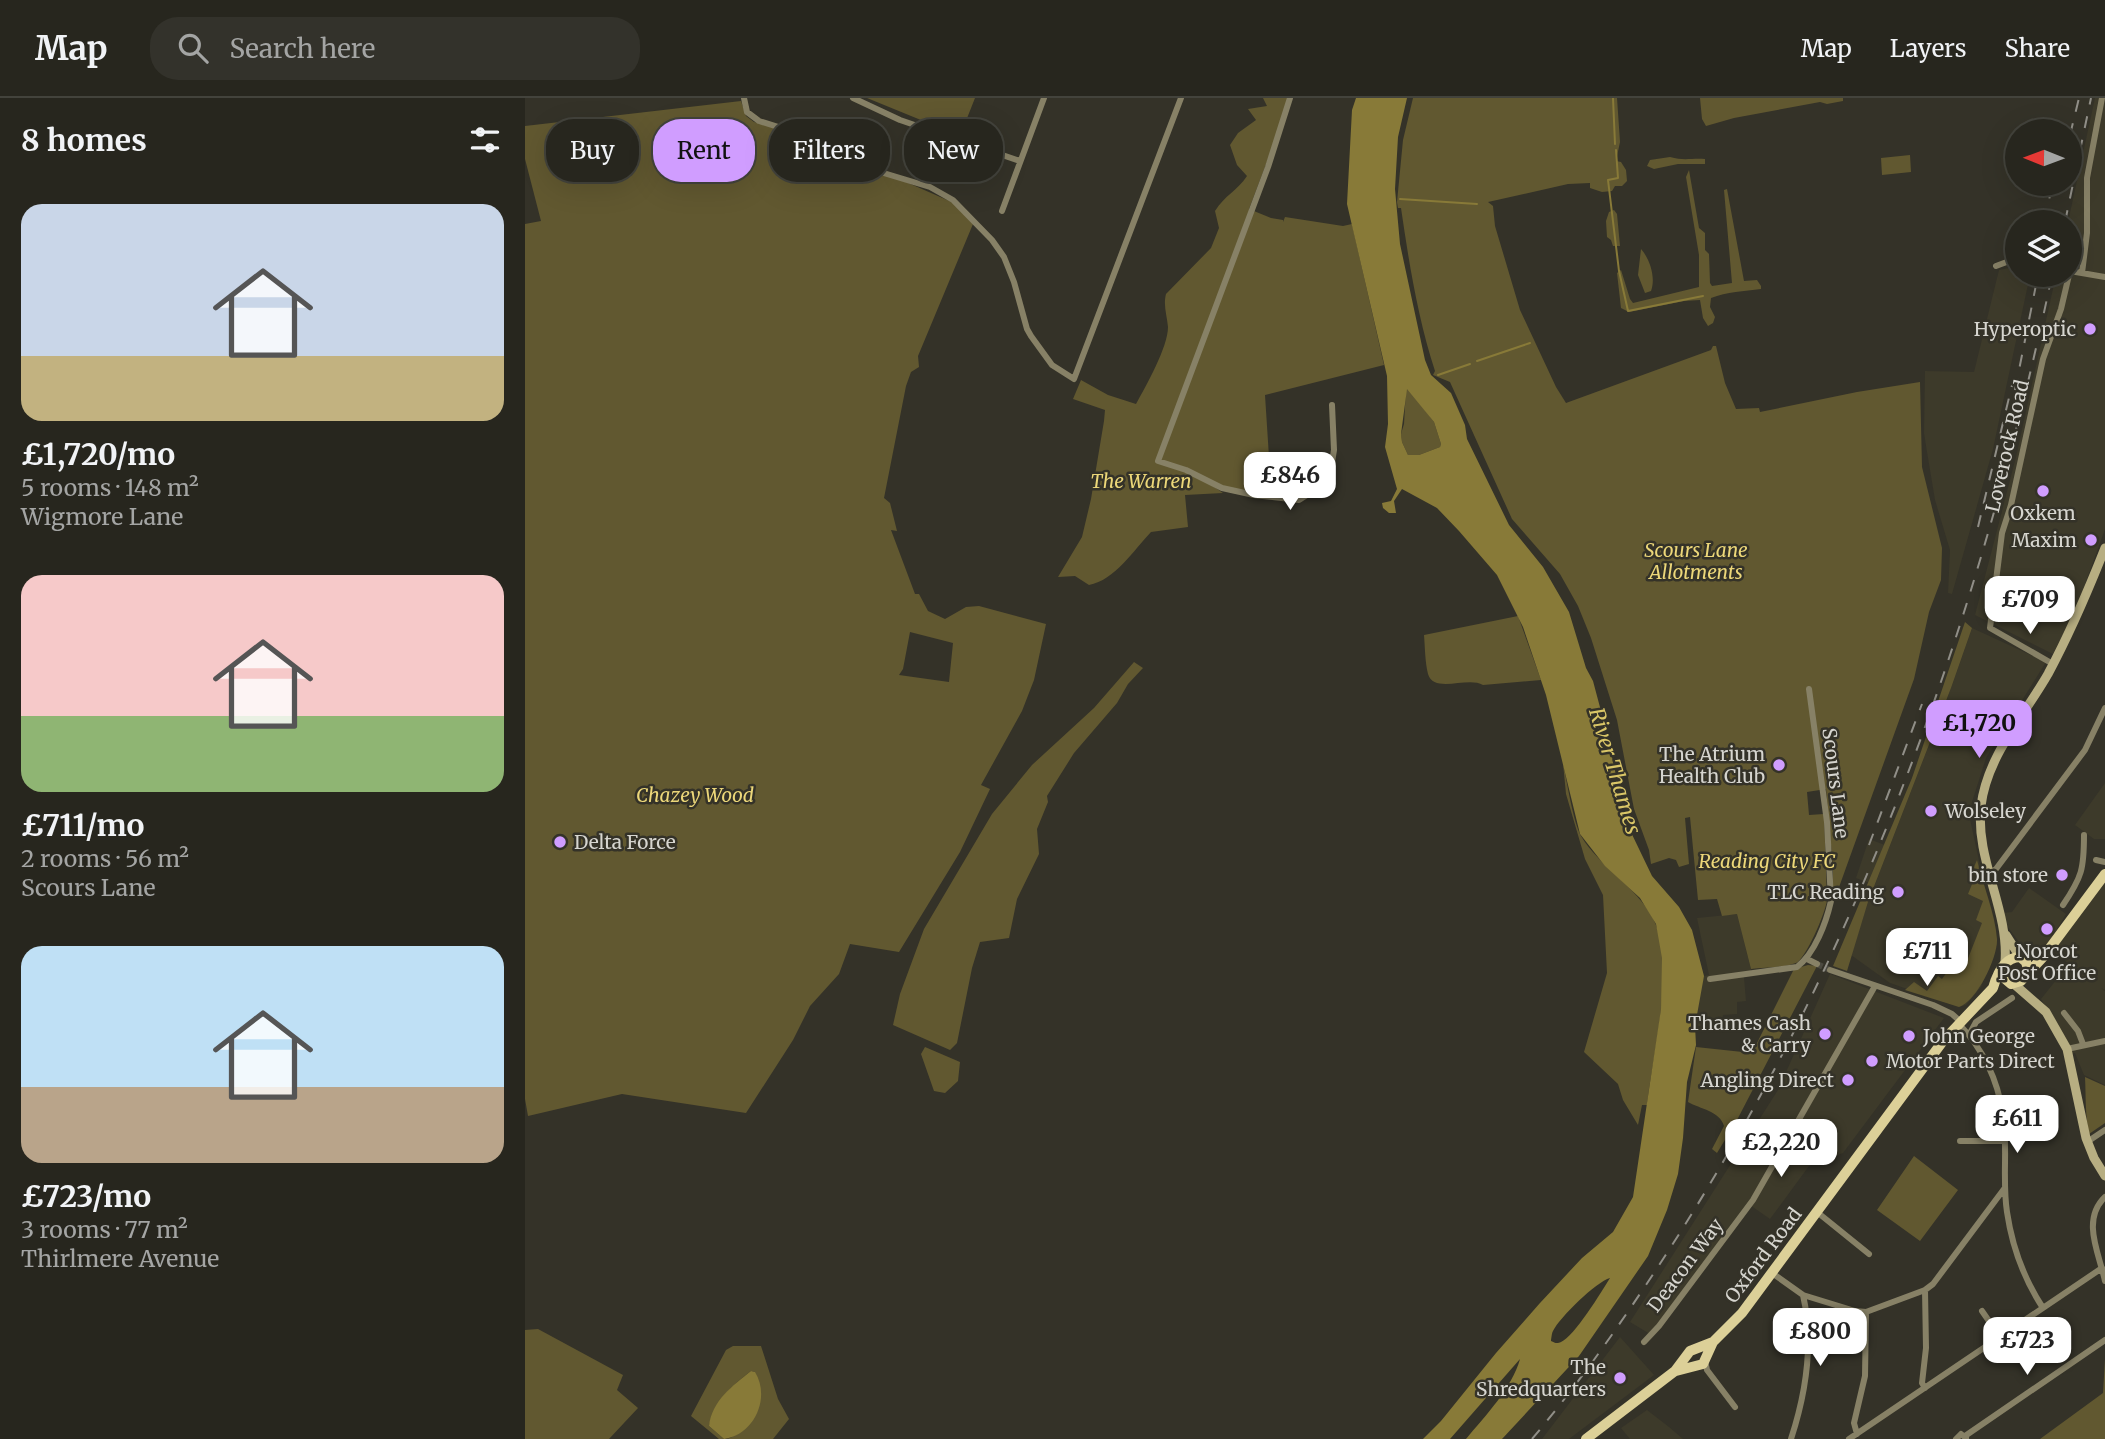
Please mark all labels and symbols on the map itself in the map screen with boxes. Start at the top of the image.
north arrow [2005,119,2083,196]
place label: Hyperoptic [1974,317,2076,341]
marker: Hyperoptic [2082,321,2098,337]
street label: Loverock Road [1980,377,2034,515]
pin: £846 [1249,452,1331,512]
park label: The Warren [1091,469,1191,493]
marker: Oxkem [2035,483,2051,499]
place label: Oxkem [2010,501,2076,525]
place label: Maxim [2011,528,2077,552]
marker: Maxim [2083,532,2099,548]
park label: Scours Lane Allotments [1644,538,1748,584]
pin: £709 [1989,576,2071,636]
pin: £1,720 [1922,700,2036,760]
water label: River Thames [1583,704,1647,838]
street label: Scours Lane [1817,726,1855,840]
place label: The Atrium Health Club [1659,742,1765,788]
marker: The Atrium Health Club [1771,757,1787,773]
park label: Chazey Wood [636,783,754,807]
place label: Wolseley [1944,799,2026,823]
marker: Wolseley [1923,803,1939,819]
place label: Delta Force [574,830,676,854]
marker: Delta Force [552,834,568,850]
park label: Reading City FC [1699,849,1836,873]
place label: bin store [1967,863,2048,887]
marker: bin store [2054,867,2070,883]
place label: TLC Reading [1767,880,1884,904]
marker: TLC Reading [1890,884,1906,900]
marker: Norcot Post Office [2039,921,2055,937]
pin: £711 [1886,928,1968,988]
place label: Norcot Post Office [1998,939,2096,985]
place label: Thames Cash & Carry [1688,1011,1811,1057]
place label: John George [1922,1024,2035,1048]
marker: Thames Cash & Carry [1817,1026,1833,1042]
marker: John George [1901,1028,1917,1044]
place label: Motor Parts Direct [1886,1049,2055,1073]
marker: Motor Parts Direct [1864,1053,1880,1069]
place label: Angling Direct [1700,1068,1835,1092]
marker: Angling Direct [1840,1072,1856,1088]
pin: £611 [1976,1096,2058,1155]
pin: £2,220 [1724,1119,1838,1179]
street label: Oxford Road [1719,1203,1807,1307]
street label: Deacon Way [1642,1213,1728,1317]
pin: £800 [1779,1308,1861,1368]
pin: £723 [1986,1318,2068,1377]
place label: The Shredquarters [1476,1355,1606,1401]
marker: The Shredquarters [1612,1370,1628,1386]

